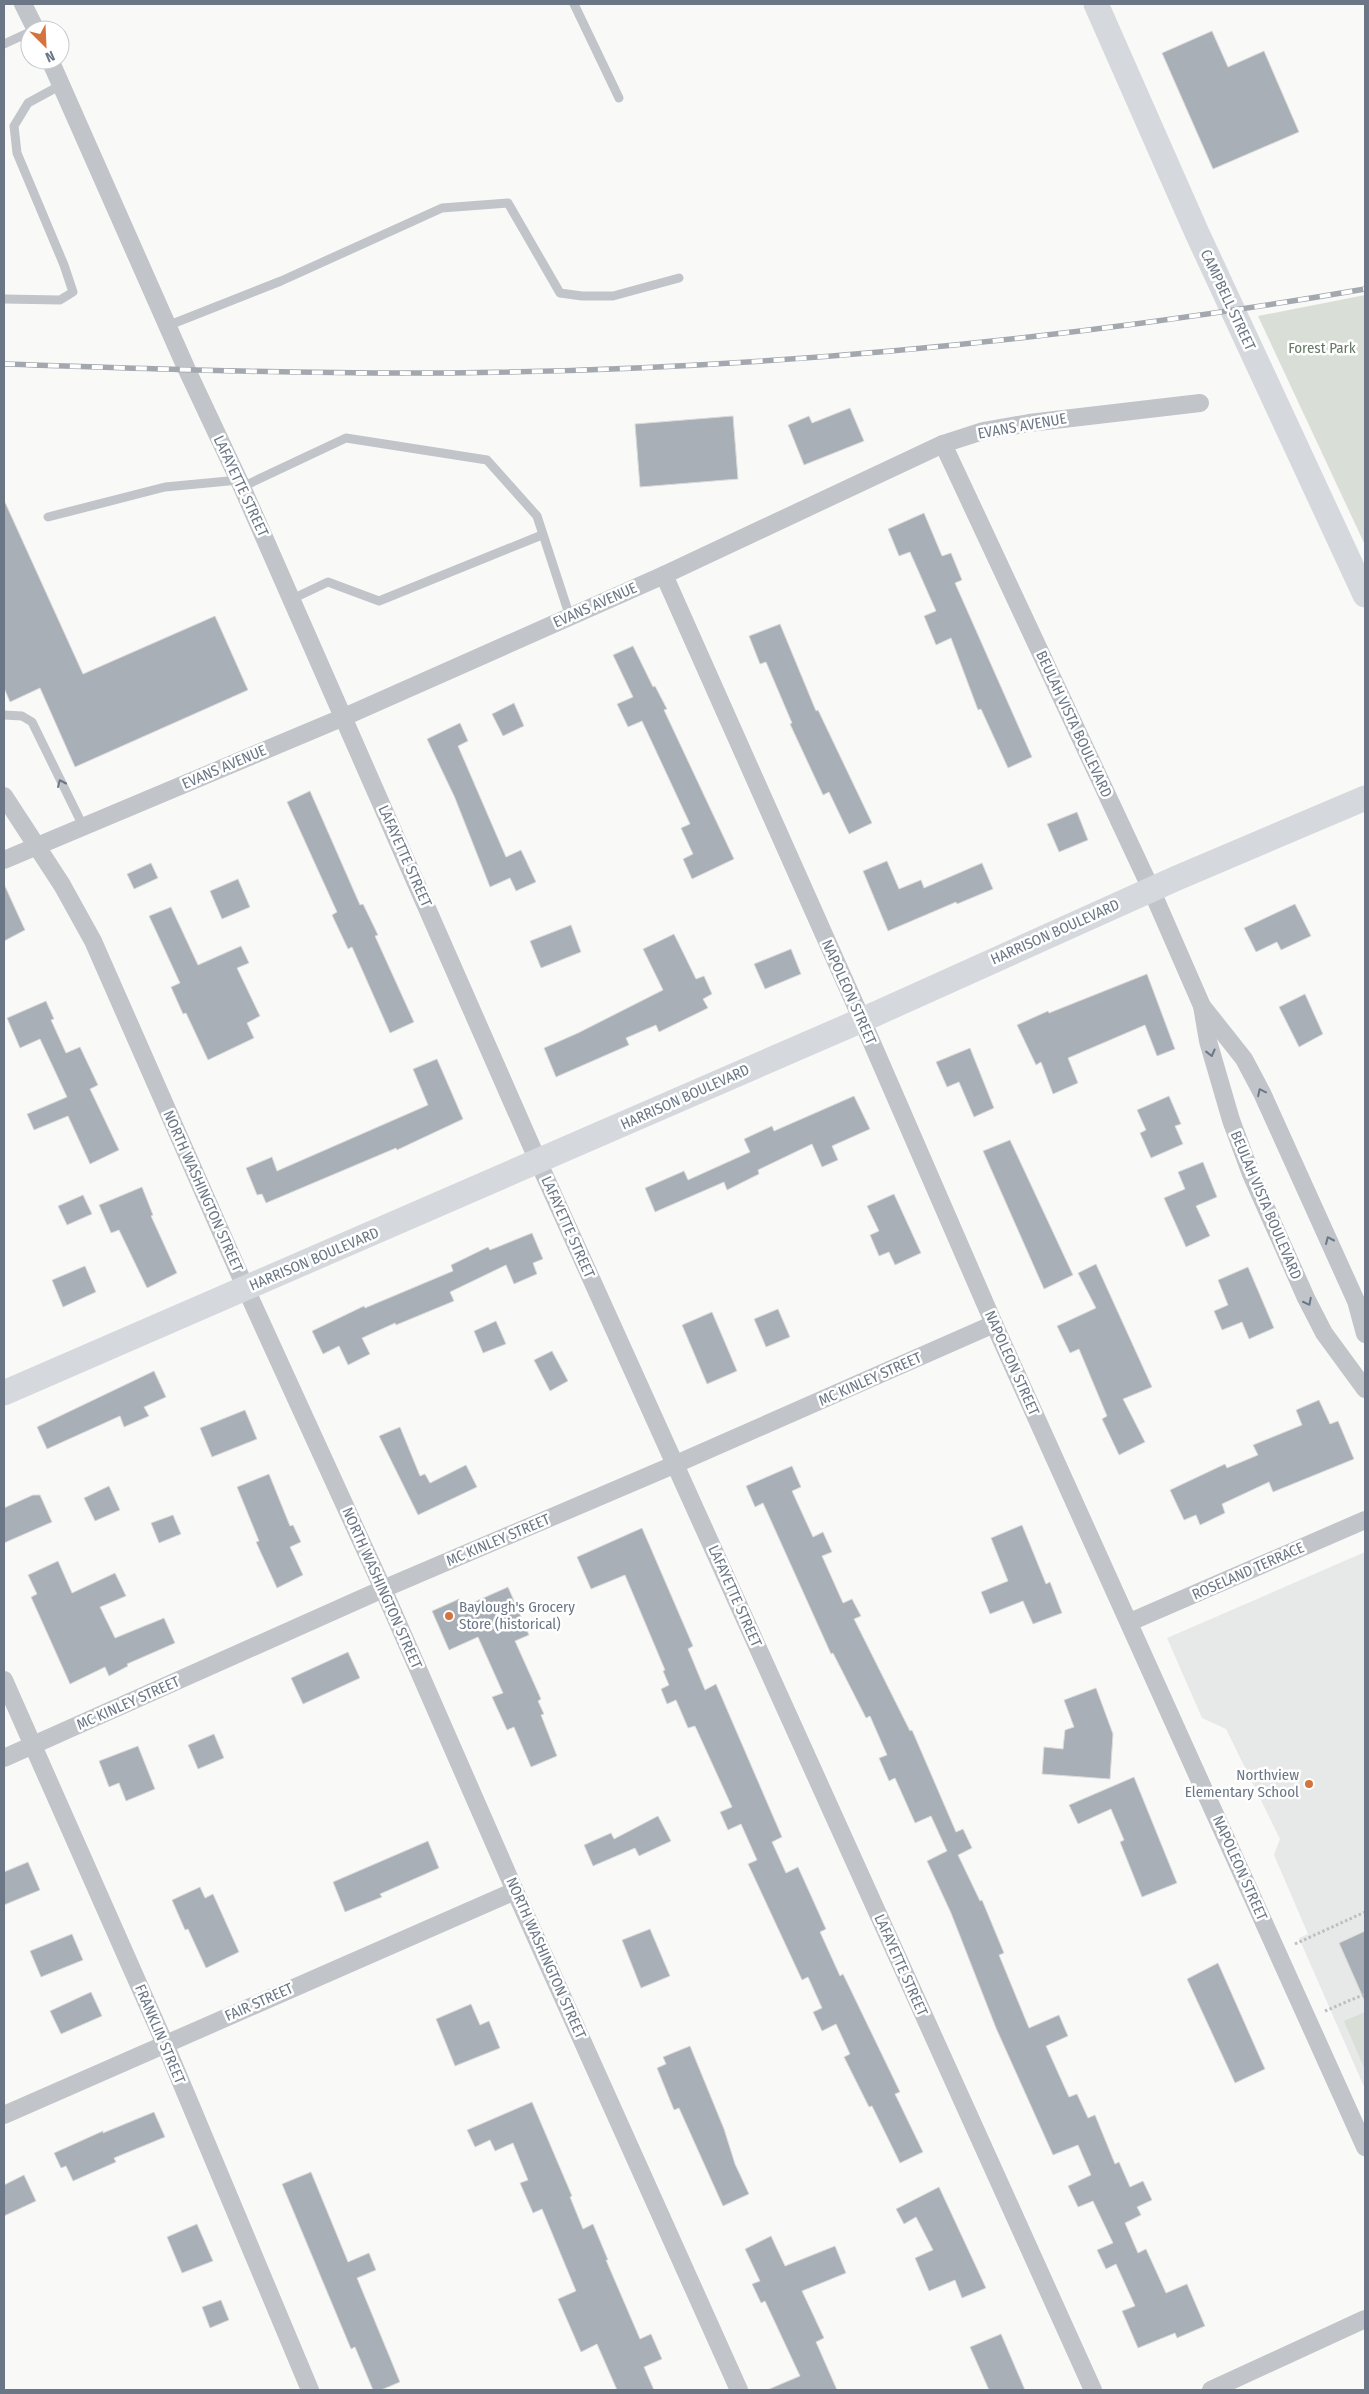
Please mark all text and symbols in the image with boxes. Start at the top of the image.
north arrow [20,20,70,70]
text: N [43,47,57,66]
street label: CAMPBELL STREET [1197,247,1259,353]
park label: Forest Park [1288,339,1356,357]
street label: EVANS AVENUE [976,409,1068,443]
street label: LAFAYETTE STREET [210,432,272,540]
street label: EVANS AVENUE [550,579,640,631]
street label: BEULAH VISTA BOULEVARD [1032,648,1116,800]
street label: EVANS AVENUE [179,741,269,793]
one-way arrow [56,779,67,788]
street label: LAFAYETTE STREET [374,802,436,910]
street label: HARRISON BOULEVARD [988,895,1122,969]
street label: NAPOLEON STREET [818,937,880,1047]
one-way arrow [1205,1049,1216,1058]
street label: HARRISON BOULEVARD [618,1060,752,1134]
one-way arrow [1257,1088,1268,1097]
street label: NORTH WASHINGTON STREET [159,1108,247,1274]
street label: BEULAH VISTA BOULEVARD [1226,1128,1306,1282]
street label: LAFAYETTE STREET [537,1173,599,1281]
street label: HARRISON BOULEVARD [246,1224,382,1294]
one-way arrow [1324,1236,1335,1245]
one-way arrow [1302,1297,1312,1306]
street label: NAPOLEON STREET [981,1308,1043,1418]
street label: MC KINLEY STREET [816,1348,924,1410]
street label: NORTH WASHINGTON STREET [338,1505,426,1671]
street label: MC KINLEY STREET [444,1510,552,1570]
street label: ROSELAND TERRACE [1189,1538,1307,1604]
street label: LAFAYETTE STREET [704,1542,766,1650]
place label: Baylough's Grocery Store (historical) [459,1598,575,1633]
marker: Baylough's Grocery Store (historical) [443,1610,455,1622]
street label: MC KINLEY STREET [74,1672,182,1734]
place label: Northview Elementary School [1185,1766,1299,1801]
marker: Northview Elementary School [1303,1778,1315,1790]
street label: NAPOLEON STREET [1209,1813,1271,1923]
street label: NORTH WASHINGTON STREET [502,1875,590,2041]
street label: LAFAYETTE STREET [870,1911,932,2019]
street label: FAIR STREET [222,1979,296,2025]
street label: FRANKLIN STREET [131,1982,189,2086]

